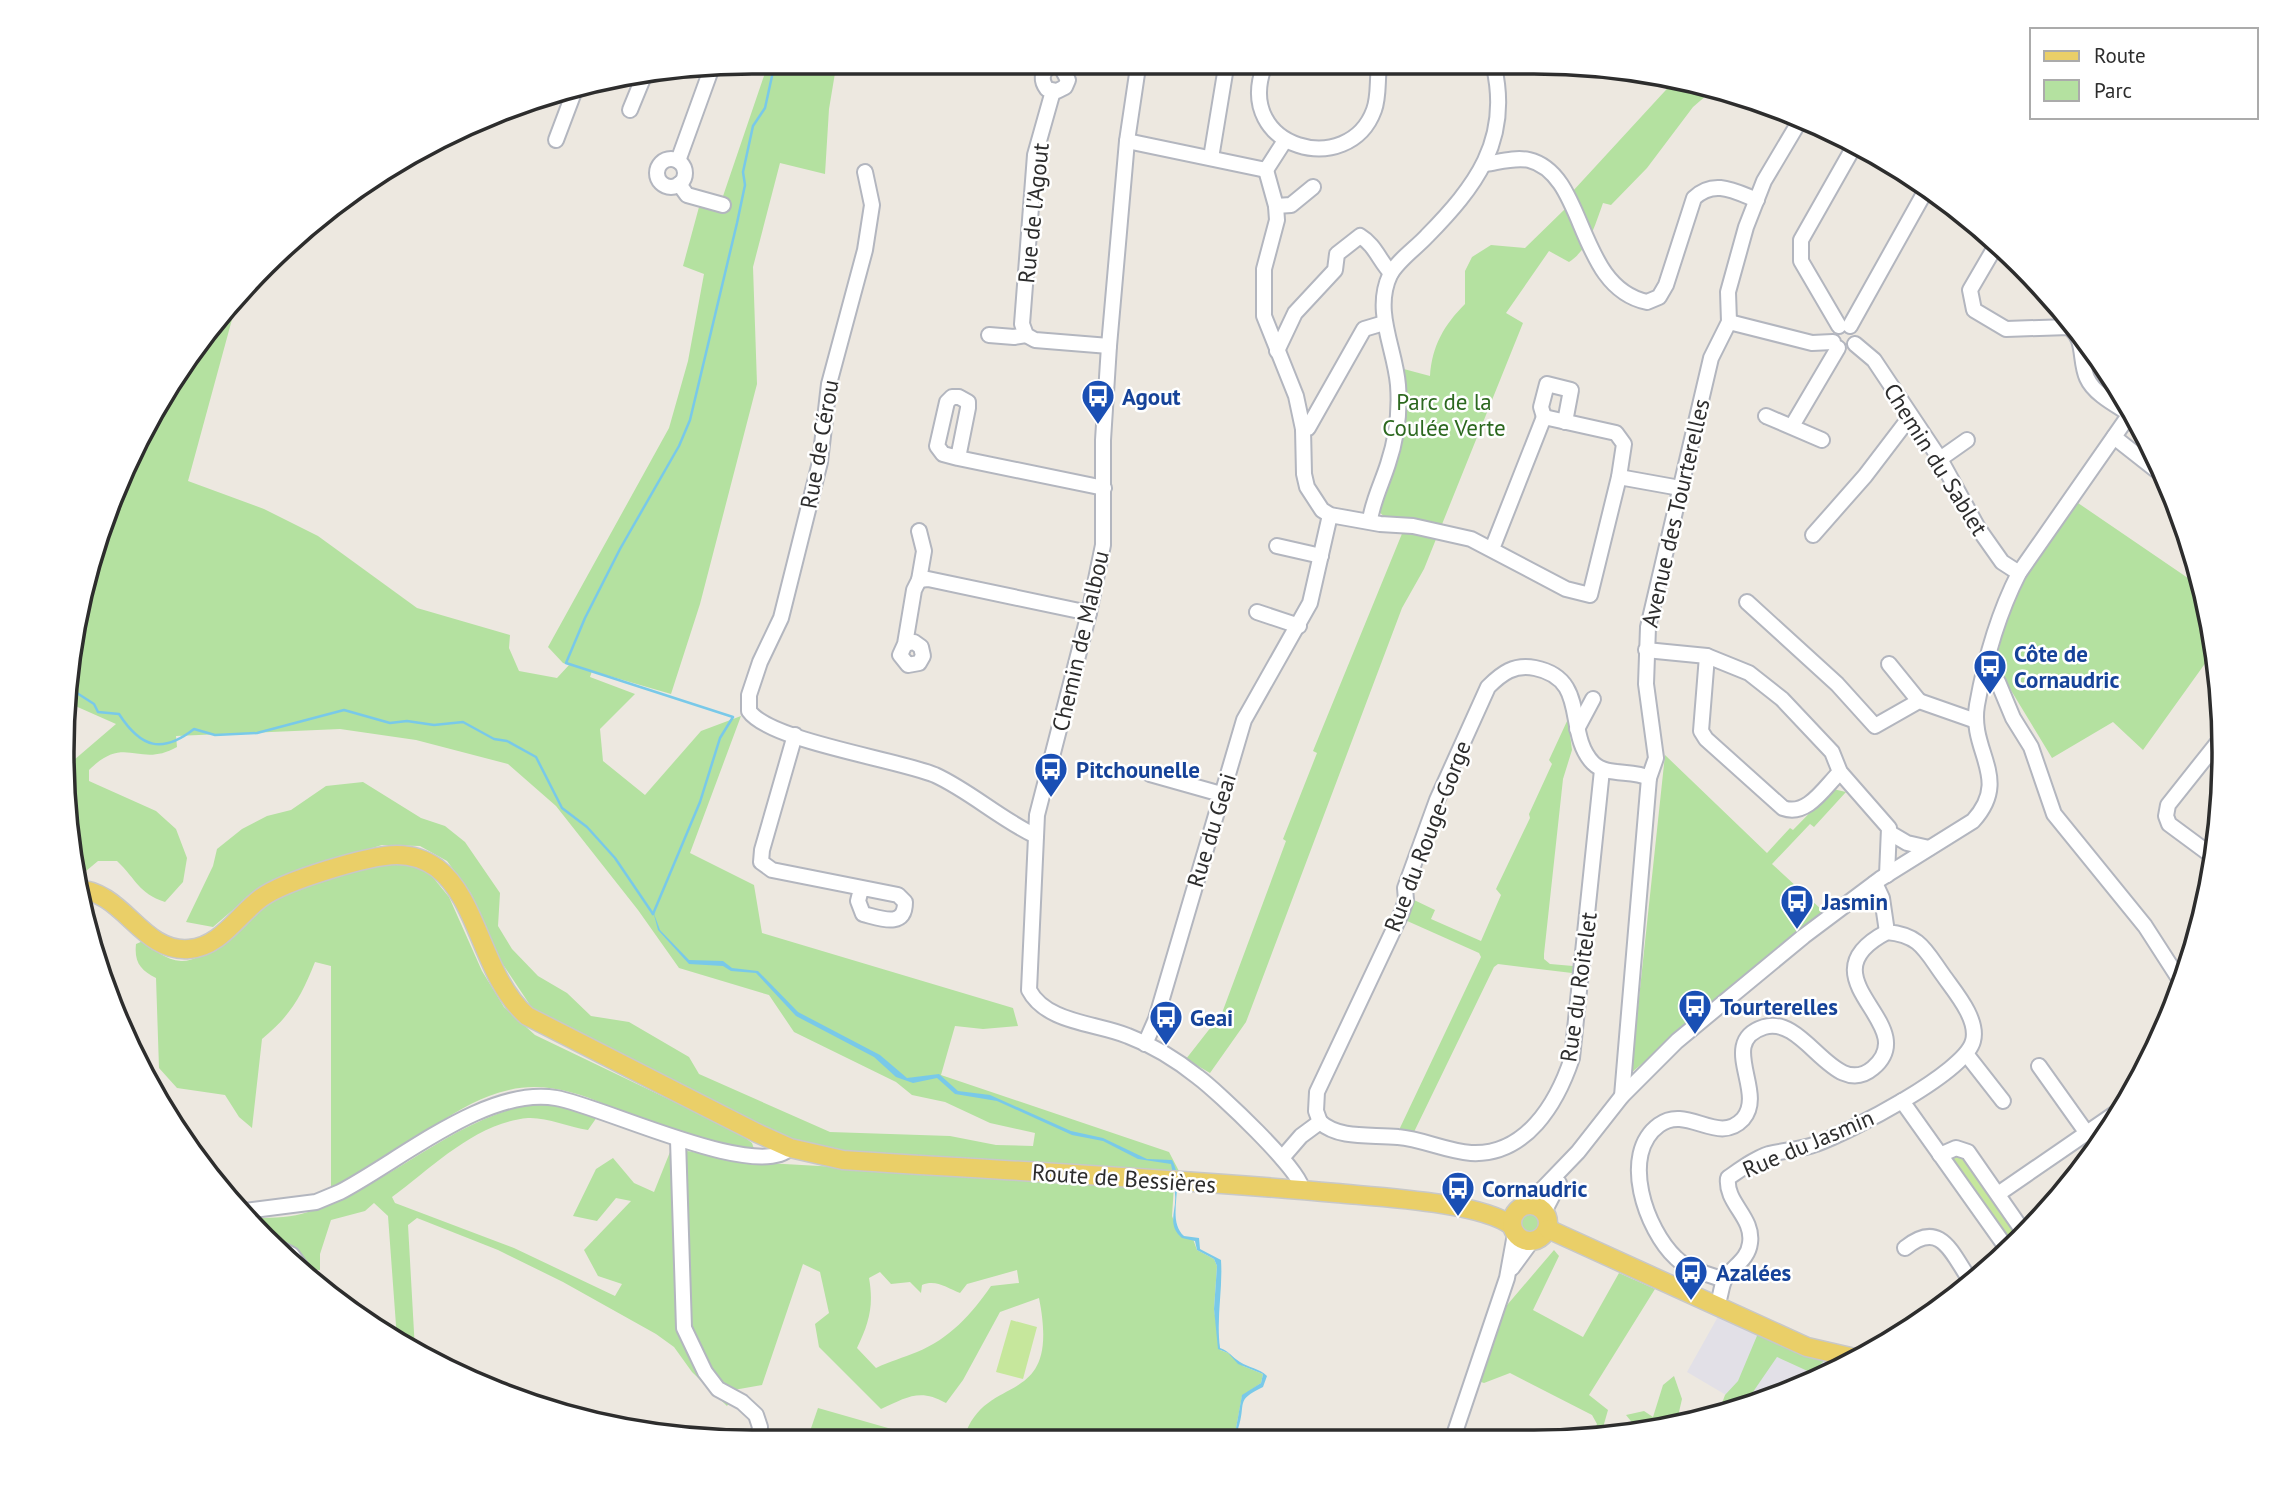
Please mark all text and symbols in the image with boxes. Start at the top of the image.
legend [2030,28,2258,119]
text: Route [2094,42,2146,69]
text: Parc [2094,77,2132,104]
street label: Rue de l'Agout [1011,141,1055,285]
street label: Rue de Cérou [793,377,845,511]
bus stop icon: Agout [1079,377,1117,426]
street label: Chemin du Sablet [1878,377,1995,541]
place label: Agout [1122,382,1181,411]
park label: Parc de la Coulée Verte [1382,387,1506,442]
street label: Avenue des Tourterelles [1635,396,1715,630]
street label: Chemin de Malbou [1045,548,1115,734]
place label: Côte de Cornaudric [2014,639,2119,694]
bus stop icon: Côte de Cornaudric [1971,647,2009,696]
street label: Rue du Rouge-Gorge [1377,736,1477,936]
bus stop icon: Pitchounelle [1032,750,1070,799]
place label: Pitchounelle [1076,755,1200,784]
street label: Rue du Geai [1180,769,1242,891]
bus stop icon: Jasmin [1778,882,1816,931]
place label: Jasmin [1821,887,1888,916]
street label: Rue du Roitelet [1553,910,1603,1064]
bus stop icon: Tourterelles [1676,987,1714,1036]
place label: Tourterelles [1720,992,1838,1021]
bus stop icon: Geai [1147,998,1185,1047]
place label: Geai [1190,1003,1233,1032]
street label: Rue du Jasmin [1738,1102,1878,1184]
street label: Route de Bessières [1031,1157,1217,1199]
bus stop icon: Cornaudric [1439,1169,1477,1218]
place label: Cornaudric [1482,1174,1587,1203]
bus stop icon: Azalées [1672,1253,1710,1302]
place label: Azalées [1716,1258,1792,1287]

